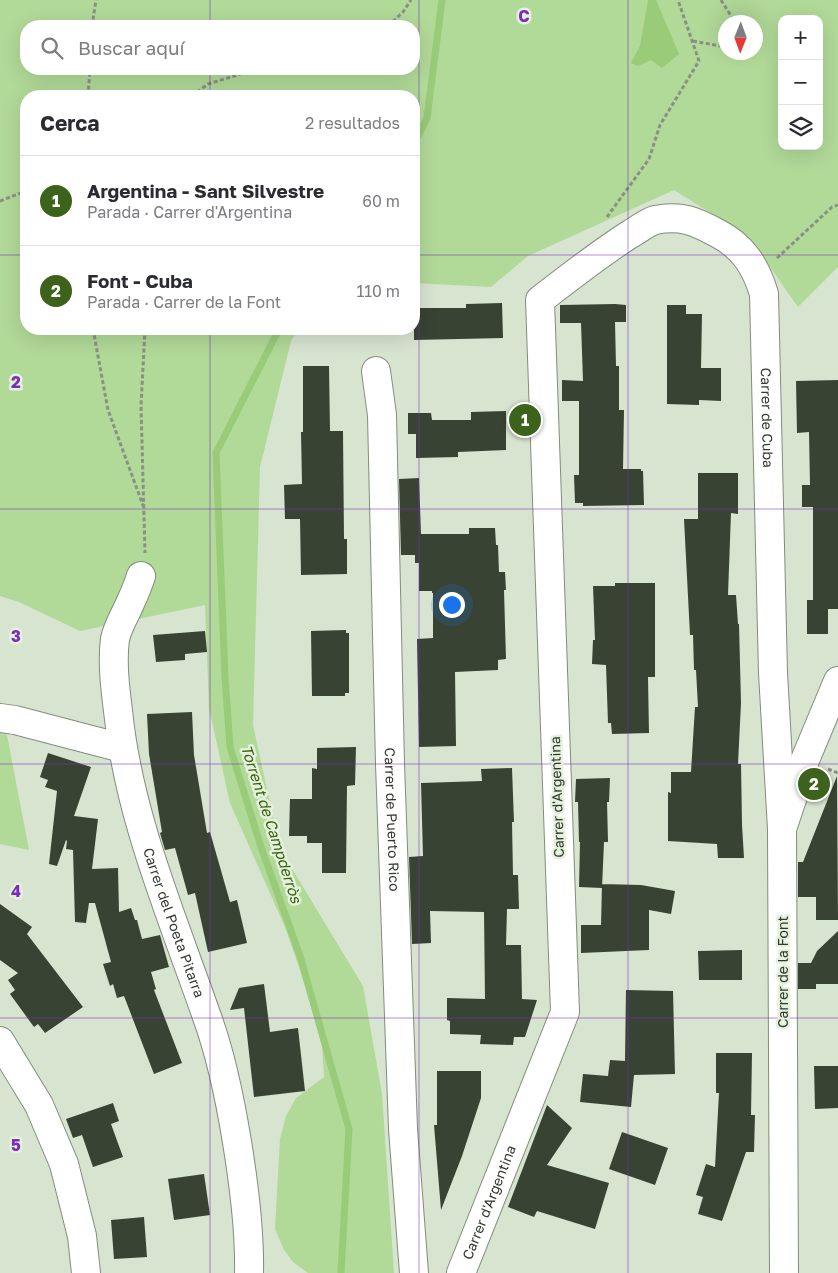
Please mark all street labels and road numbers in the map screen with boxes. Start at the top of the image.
street label: Carrer de Cuba [758,368,777,468]
street label: Carrer d'Argentina [546,736,567,858]
street label: Carrer de Puerto Rico [382,747,404,892]
street label: Carrer del Poeta Pitarra [140,845,208,1000]
street label: Carrer de la Font [774,916,791,1028]
street label: Carrer d'Argentina [458,1142,519,1262]

